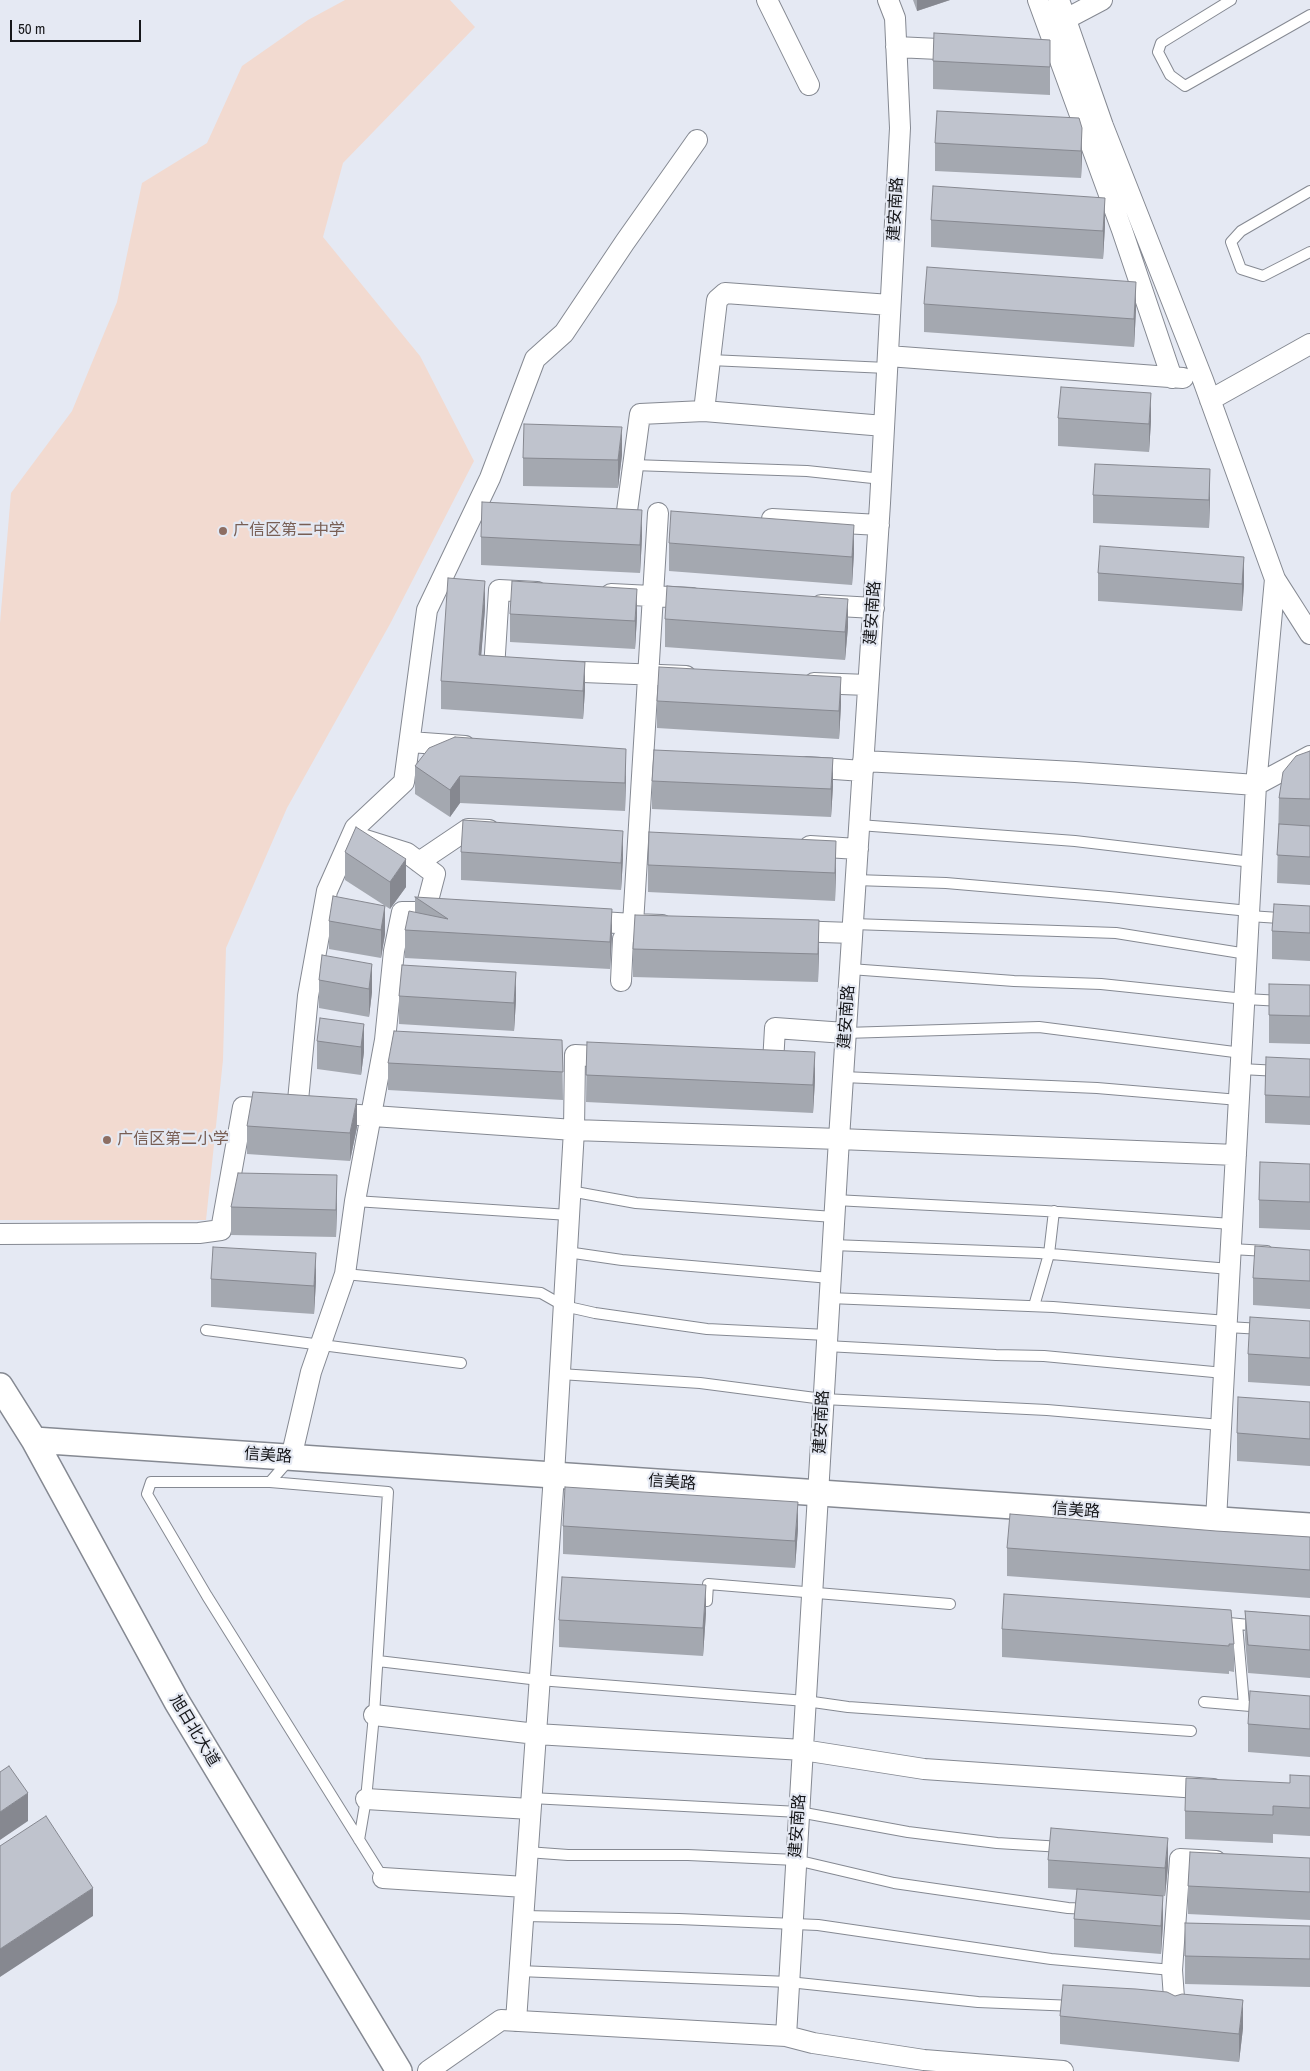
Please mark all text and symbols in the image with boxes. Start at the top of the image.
scale bar [12,10,144,42]
text: 50 m [18,18,45,39]
street label: 建安南路 [885,177,907,241]
place label: 广信区第二中学 [233,521,345,541]
marker: 广信区第二中学 [217,525,229,537]
street label: 建安南路 [861,580,885,646]
street label: 建安南路 [835,984,859,1050]
place label: 广信区第二小学 [117,1130,229,1150]
marker: 广信区第二小学 [101,1134,113,1146]
street label: 建安南路 [811,1390,833,1454]
street label: 信美路 [243,1445,293,1467]
street label: 信美路 [647,1472,697,1494]
street label: 信美路 [1051,1500,1101,1522]
street label: 旭日北大道 [165,1692,223,1770]
street label: 建安南路 [786,1793,810,1859]

